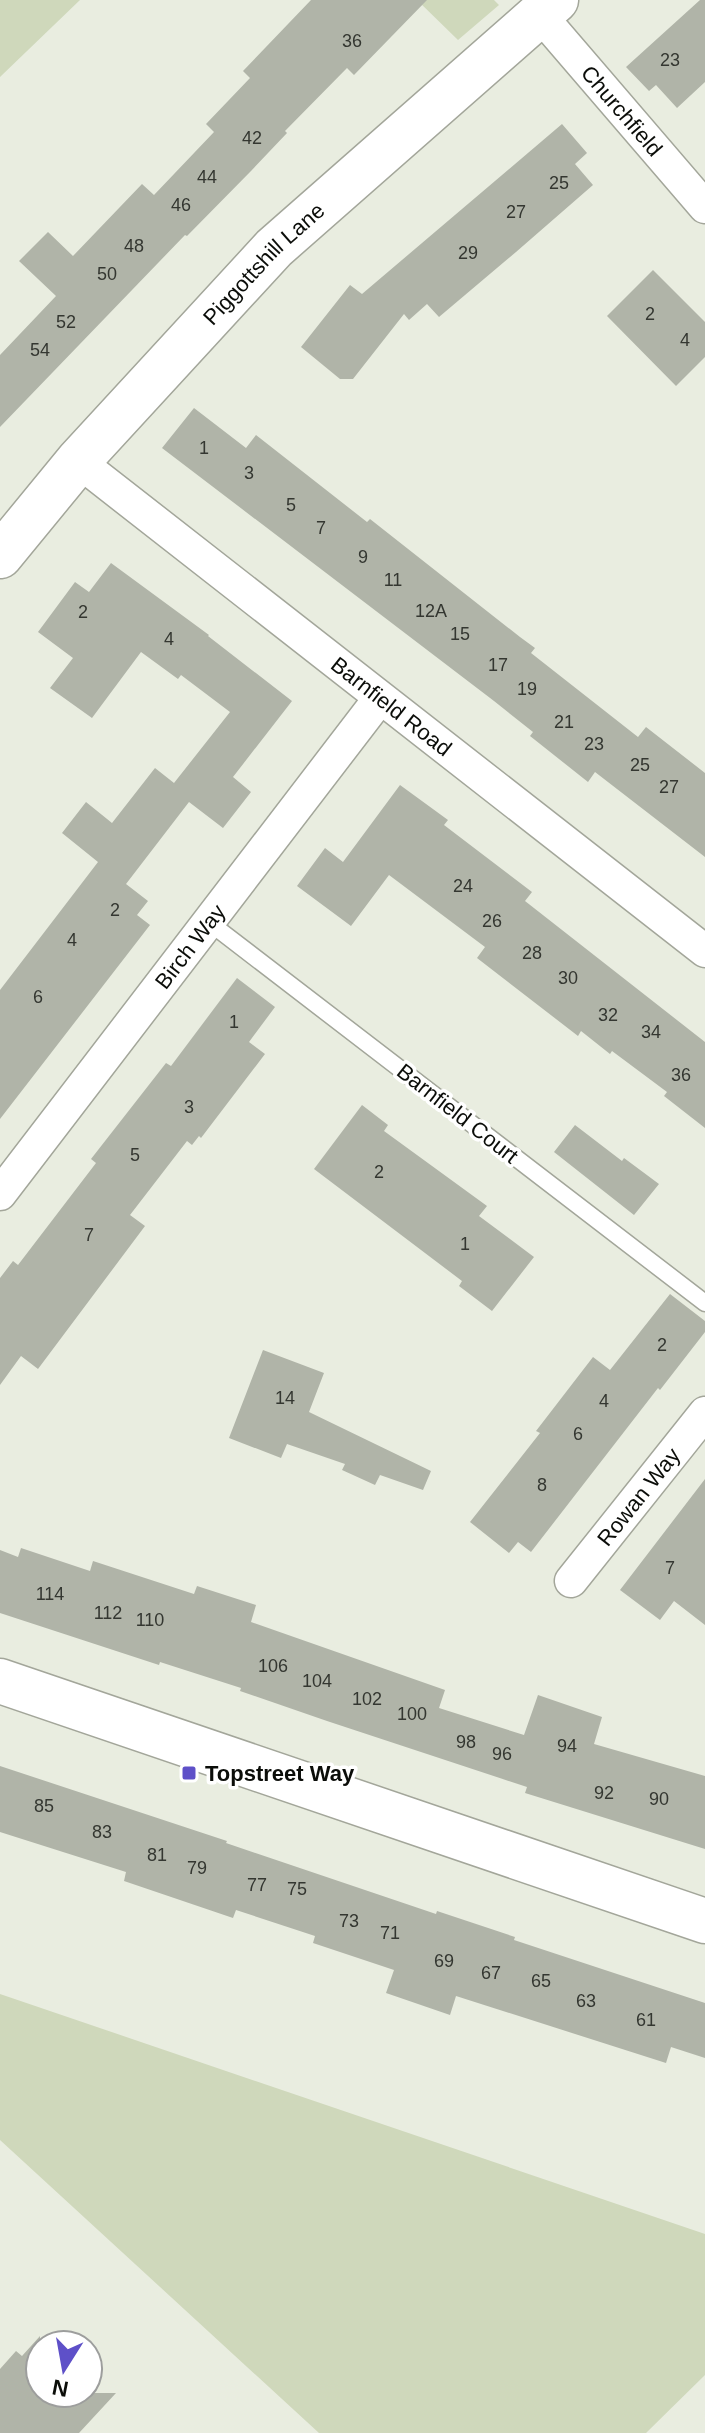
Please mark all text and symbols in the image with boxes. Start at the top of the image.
house number: 36 [342,31,362,51]
house number: 23 [660,50,680,70]
street label: Churchfield [576,61,668,161]
house number: 42 [242,128,262,148]
house number: 44 [197,167,217,187]
house number: 25 [549,173,569,193]
house number: 46 [171,195,191,215]
street label: Piggottshill Lane [198,198,329,330]
house number: 27 [506,202,526,222]
house number: 48 [124,236,144,256]
house number: 29 [458,243,478,263]
house number: 50 [97,264,117,284]
house number: 2 [645,304,655,324]
house number: 52 [56,312,76,332]
house number: 4 [680,330,690,350]
house number: 54 [30,340,50,360]
house number: 1 [199,438,209,458]
house number: 3 [244,463,254,483]
house number: 5 [286,495,296,515]
house number: 7 [316,518,326,538]
house number: 9 [358,547,368,567]
house number: 11 [384,570,402,590]
house number: 12A [415,601,447,621]
house number: 2 [78,602,88,622]
house number: 15 [450,624,470,644]
house number: 4 [164,629,174,649]
street label: Barnfield Road [326,652,456,761]
house number: 17 [488,655,508,675]
house number: 19 [517,679,537,699]
house number: 21 [554,712,574,732]
house number: 23 [584,734,604,754]
house number: 25 [630,755,650,775]
house number: 27 [659,777,679,797]
house number: 24 [453,876,473,896]
house number: 2 [110,900,120,920]
street label: Birch Way [150,900,230,994]
house number: 26 [482,911,502,931]
house number: 4 [67,930,77,950]
house number: 28 [522,943,542,963]
house number: 30 [558,968,578,988]
house number: 6 [33,987,43,1007]
house number: 32 [598,1005,618,1025]
house number: 1 [229,1012,239,1032]
house number: 34 [641,1022,661,1042]
street label: Barnfield Court [392,1058,523,1168]
house number: 36 [671,1065,691,1085]
house number: 3 [184,1097,194,1117]
house number: 5 [130,1145,140,1165]
house number: 2 [374,1162,384,1182]
house number: 7 [84,1225,94,1245]
house number: 1 [460,1234,470,1254]
house number: 2 [657,1335,667,1355]
house number: 14 [275,1388,295,1408]
house number: 4 [599,1391,609,1411]
house number: 6 [573,1424,583,1444]
street label: Rowan Way [592,1443,685,1551]
house number: 8 [537,1475,547,1495]
house number: 7 [665,1558,675,1578]
house number: 114 [36,1584,64,1604]
house number: 112 [94,1603,122,1623]
house number: 110 [136,1610,164,1630]
house number: 106 [258,1656,288,1676]
house number: 104 [302,1671,332,1691]
house number: 102 [352,1689,382,1709]
house number: 100 [397,1704,427,1724]
house number: 98 [456,1732,476,1752]
house number: 94 [557,1736,577,1756]
house number: 96 [492,1744,512,1764]
place label: Topstreet Way [205,1761,355,1786]
marker: Topstreet Way [180,1764,198,1782]
house number: 92 [594,1783,614,1803]
house number: 90 [649,1789,669,1809]
house number: 85 [34,1796,54,1816]
house number: 83 [92,1822,112,1842]
house number: 81 [147,1845,167,1865]
house number: 79 [187,1858,207,1878]
house number: 77 [247,1875,267,1895]
house number: 75 [287,1879,307,1899]
house number: 73 [339,1911,359,1931]
house number: 71 [380,1923,400,1943]
house number: 69 [434,1951,454,1971]
house number: 67 [481,1963,501,1983]
house number: 65 [531,1971,551,1991]
house number: 63 [576,1991,596,2011]
house number: 61 [636,2010,656,2030]
north arrow [24,2329,104,2409]
text: N [50,2374,70,2402]

